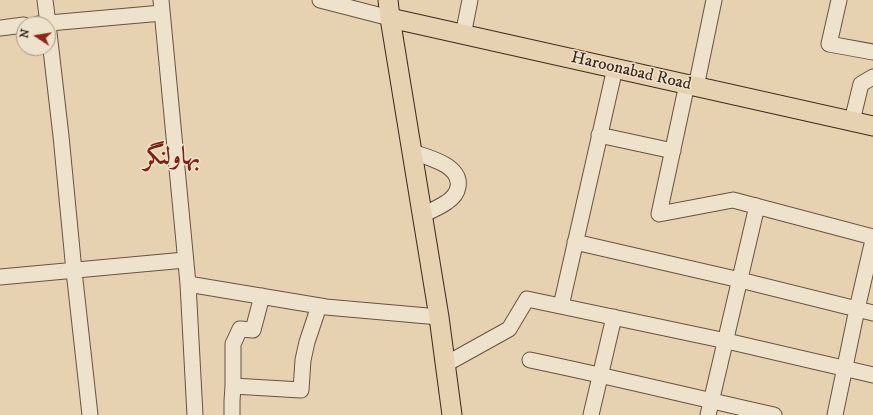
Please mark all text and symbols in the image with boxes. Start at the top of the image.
north arrow [16,16,56,56]
text: N [17,28,33,40]
street label: Haroonabad Road [569,48,693,96]
district label: بہاولنگر [144,144,200,174]

